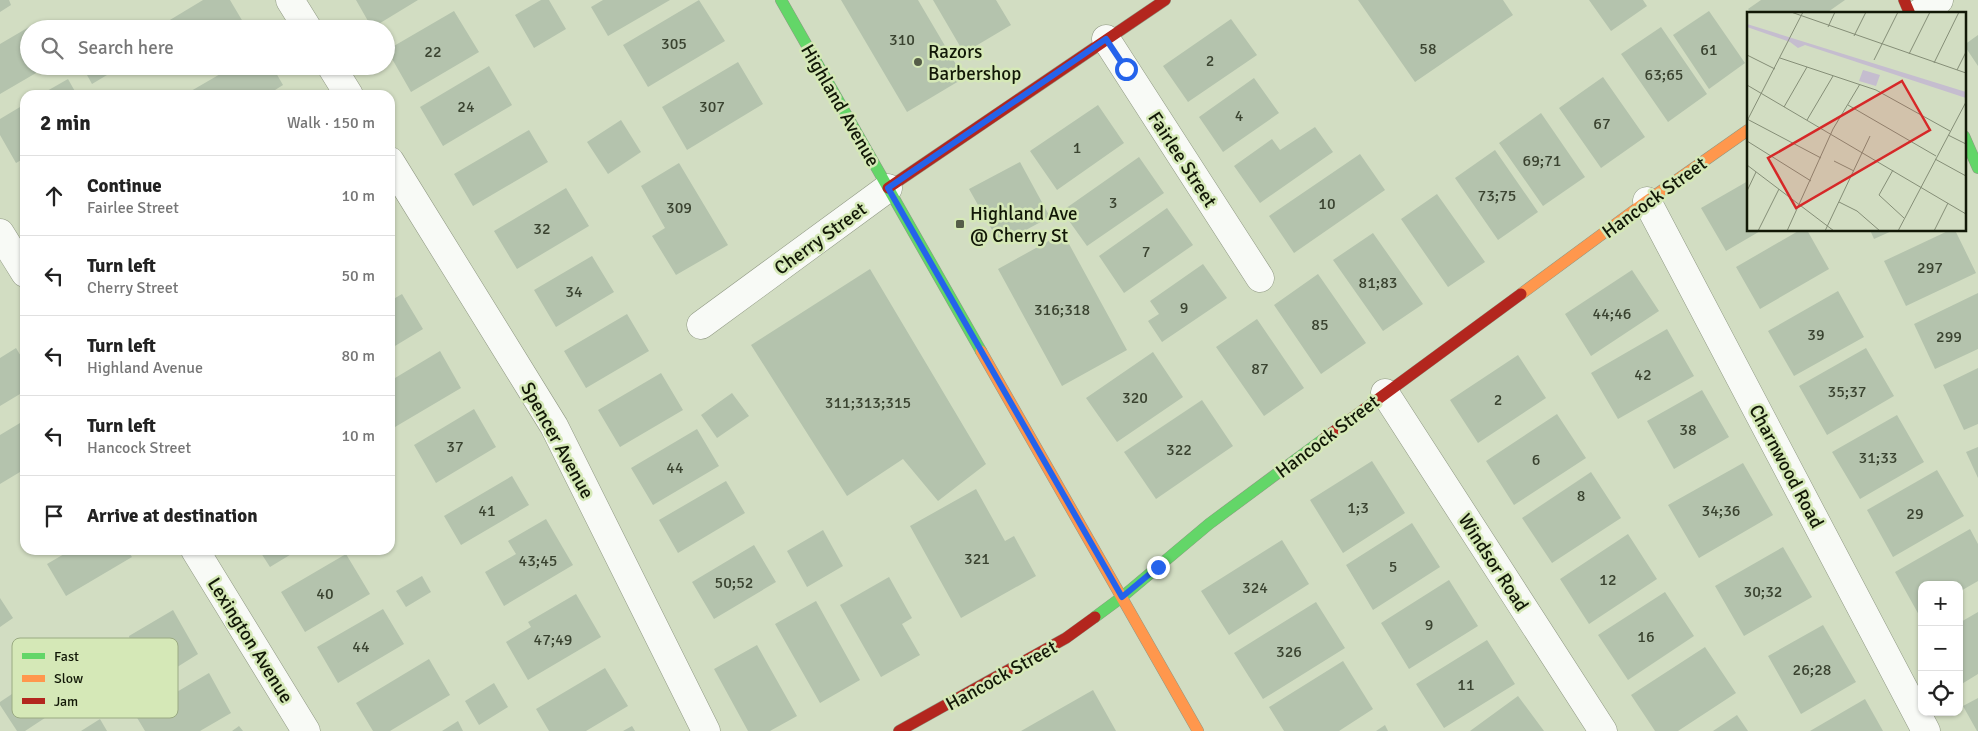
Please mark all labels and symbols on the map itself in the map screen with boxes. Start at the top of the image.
inset map [1747,12,1966,231]
house number: 310 [889,30,915,50]
house number: 305 [661,34,687,54]
house number: 58 [1419,39,1437,59]
street label: Highland Avenue [795,40,885,171]
place label: Razors Barbershop [928,40,1021,86]
house number: 61 [1700,40,1718,60]
house number: 22 [424,42,442,62]
house number: 2 [1206,51,1214,71]
marker: Razors Barbershop [912,56,924,68]
route start [1115,58,1138,81]
house number: 63;65 [1645,65,1683,85]
house number: 24 [457,97,475,117]
house number: 307 [699,97,725,117]
house number: 4 [1235,106,1244,126]
street label: Fairlee Street [1142,107,1222,212]
house number: 67 [1593,114,1611,134]
house number: 1 [1073,138,1081,158]
house number: 69;71 [1523,151,1561,171]
street label: Hancock Street [1597,152,1712,244]
house number: 73;75 [1478,186,1516,206]
house number: 3 [1109,193,1117,213]
house number: 10 [1318,194,1336,214]
street label: Cherry Street [770,197,872,280]
house number: 309 [666,198,692,218]
place label: Highland Ave @ Cherry St [970,202,1077,248]
marker: Highland Ave @ Cherry St [954,218,966,230]
house number: 32 [533,219,551,239]
house number: 7 [1142,242,1150,262]
house number: 297 [1917,258,1943,278]
house number: 81;83 [1359,273,1397,293]
house number: 34 [565,282,583,302]
house number: 9 [1180,298,1188,318]
house number: 316;318 [1034,300,1090,320]
house number: 44;46 [1593,304,1631,324]
house number: 85 [1311,315,1329,335]
house number: 39 [1807,325,1825,345]
house number: 299 [1936,327,1962,347]
house number: 87 [1251,359,1269,379]
house number: 42 [1634,365,1652,385]
street label: Spencer Avenue [515,378,599,503]
house number: 35;37 [1828,382,1866,402]
house number: 320 [1122,388,1148,408]
street label: Hancock Street [1271,390,1385,484]
house number: 2 [1494,390,1502,410]
house number: 311;313;315 [825,393,911,413]
street label: Charnwood Road [1743,400,1829,532]
house number: 38 [1679,420,1697,440]
house number: 37 [446,437,464,457]
house number: 322 [1166,440,1192,460]
house number: 31;33 [1859,448,1897,468]
house number: 6 [1532,450,1540,470]
house number: 44 [666,458,684,478]
house number: 8 [1577,486,1585,506]
house number: 1;3 [1347,498,1369,518]
house number: 41 [478,501,496,521]
house number: 34;36 [1702,501,1740,521]
house number: 29 [1906,504,1924,524]
street label: Windsor Road [1453,509,1534,616]
house number: 321 [964,549,990,569]
house number: 43;45 [519,551,557,571]
route end [1147,556,1170,579]
house number: 5 [1389,557,1397,577]
house number: 12 [1599,570,1617,590]
street label: Lexington Avenue [202,573,298,708]
house number: 50;52 [715,573,753,593]
house number: 324 [1242,578,1268,598]
house number: 30;32 [1744,582,1782,602]
house number: 40 [316,584,334,604]
house number: 9 [1425,615,1433,635]
house number: 16 [1637,627,1655,647]
house number: 47;49 [534,630,572,650]
street label: Hancock Street [942,635,1062,716]
house number: 44 [352,637,370,657]
legend [12,638,178,718]
house number: 326 [1276,642,1302,662]
text: Fast [54,648,79,665]
house number: 26;28 [1793,660,1831,680]
text: Slow [54,670,83,687]
house number: 11 [1457,675,1475,695]
text: Jam [54,693,78,710]

